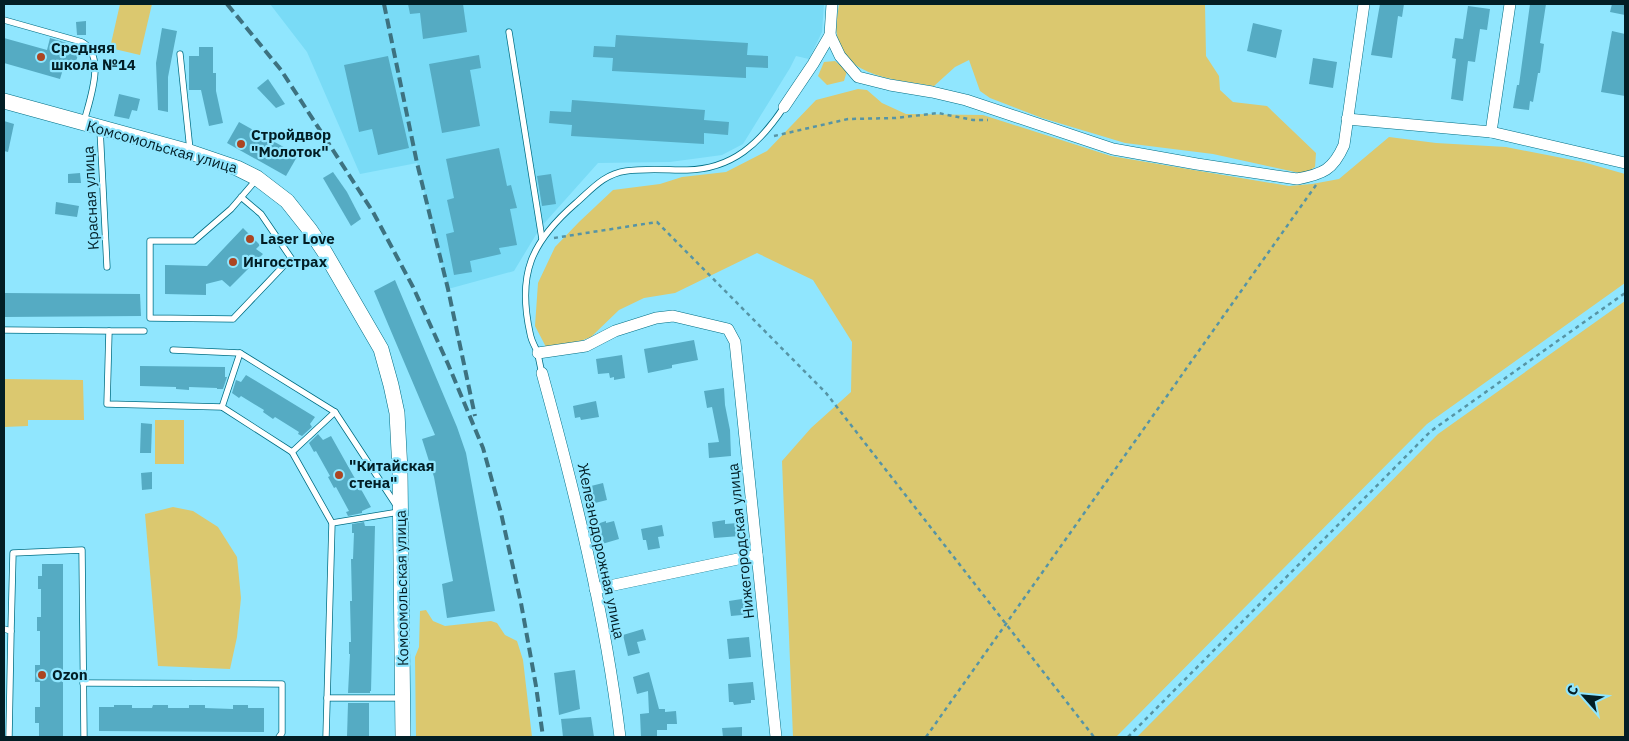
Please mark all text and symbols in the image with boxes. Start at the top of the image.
place label: Средняя школа №14 [51,38,136,74]
marker: Средняя школа №14 [35,51,47,63]
street label: Комсомольская улица [85,116,240,177]
place label: Стройдвор "Молоток" [251,125,331,161]
marker: Стройдвор "Молоток" [235,138,247,150]
street label: Красная улица [78,146,103,251]
place label: Laser Love [260,229,335,248]
marker: Laser Love [244,233,256,245]
place label: Ингосстрах [243,252,328,271]
marker: Ингосстрах [227,256,239,268]
place label: "Китайская стена" [349,456,435,492]
street label: Железнодорожная улица [574,461,629,641]
street label: Нижегородская улица [723,462,758,620]
marker: "Китайская стена" [333,469,345,481]
street label: Комсомольская улица [391,510,412,666]
place label: Ozon [52,665,88,684]
marker: Ozon [36,669,48,681]
north arrow [1559,671,1609,721]
text: С [1562,682,1583,698]

